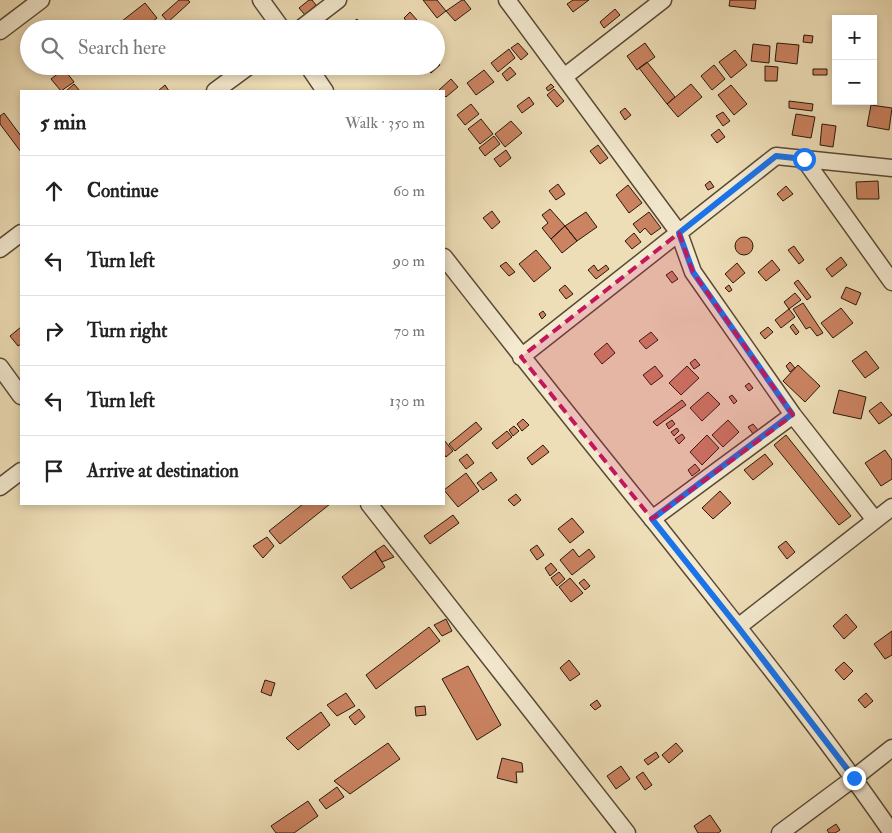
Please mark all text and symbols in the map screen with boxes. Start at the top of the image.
map controls [832,15,877,105]
button: + [832,15,877,60]
search box [20,20,445,75]
icon: search [38,34,66,62]
text: Search here [78,36,166,60]
button: − [832,60,877,105]
text: 5 min [40,109,86,136]
text: Walk · 350 m [345,113,425,133]
route start [793,148,816,171]
icon: ahead [40,177,68,205]
text: Continue [87,179,158,203]
text: 60 m [393,181,425,201]
icon: left [40,247,68,275]
text: Turn left [87,249,155,273]
text: 90 m [393,251,425,271]
icon: right [40,317,68,345]
text: Turn right [87,319,167,343]
text: 70 m [394,321,425,341]
icon: left [40,387,68,415]
text: Turn left [87,389,155,413]
text: 130 m [389,391,425,411]
icon: arrive [40,457,68,485]
text: Arrive at destination [87,459,239,483]
route end [843,767,866,790]

